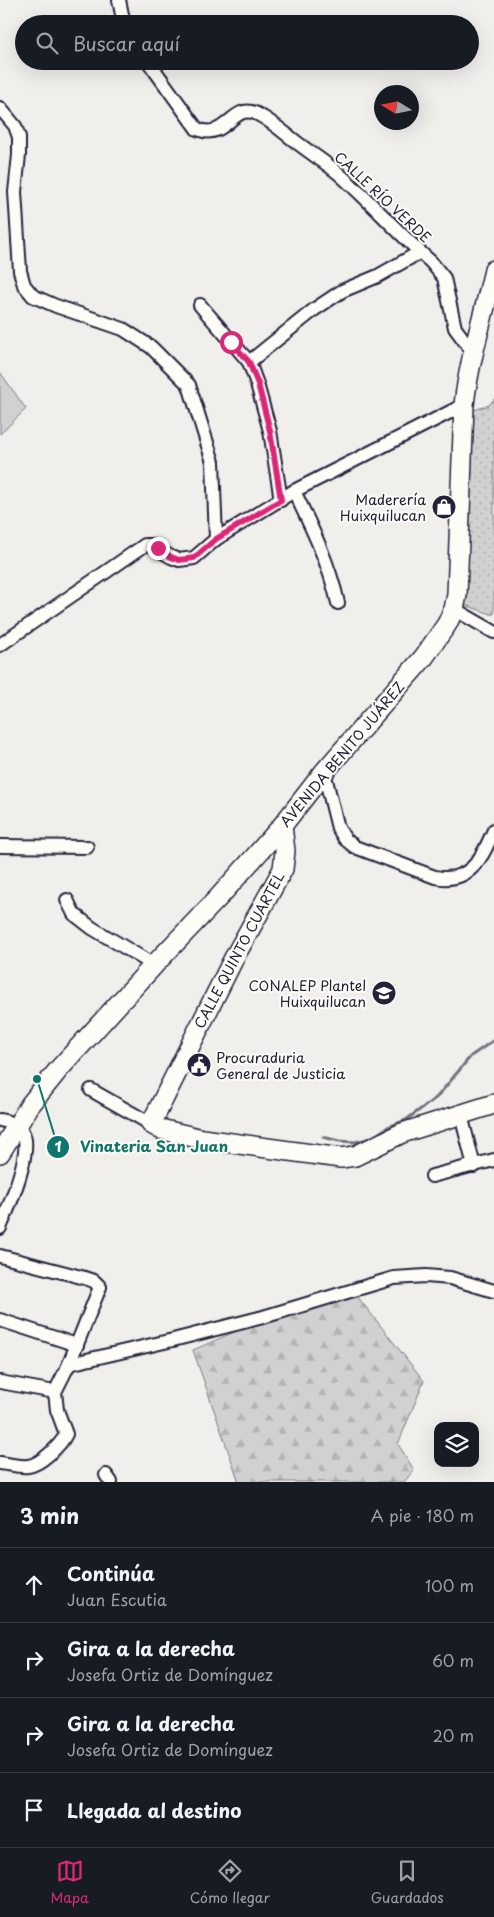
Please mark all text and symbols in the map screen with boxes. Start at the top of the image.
search box [15,15,479,70]
icon: search [33,29,61,57]
text: Buscar aquí [73,29,180,57]
north arrow [374,85,419,130]
street label: CALLE RÍO VERDE [330,146,436,248]
route start [220,331,243,354]
place label: Maderería Huixquilucan [340,489,426,526]
shop icon: Maderería Huixquilucan [431,494,457,520]
route end [147,537,170,560]
street label: AVENIDA BENITO JUÁREZ [275,677,409,831]
street label: CALLE QUINTO CUARTEL [189,868,289,1032]
place label: CONALEP Plantel Huixquilucan [248,975,366,1012]
school or university icon: CONALEP Plantel Huixquilucan [371,980,397,1006]
place label: Procuraduria General de Justicia [216,1047,346,1084]
public building icon: Procuraduria General de Justicia [186,1052,212,1078]
callout: Vinateria San Juan [45,1132,237,1162]
text: 1 [54,1134,62,1157]
text: Vinateria San Juan [80,1134,228,1157]
map controls [434,1422,479,1467]
button: layers [434,1422,479,1467]
text: 3 min [20,1499,79,1531]
text: A pie · 180 m [371,1503,474,1527]
text: Continúa [67,1559,155,1587]
icon: ahead [20,1571,48,1599]
text: 100 m [425,1573,474,1597]
text: Juan Escutia [67,1587,167,1611]
text: Gira a la derecha [67,1634,235,1662]
icon: right [20,1646,48,1674]
text: 60 m [432,1648,474,1672]
text: Josefa Ortiz de Domínguez [67,1662,273,1686]
text: Gira a la derecha [67,1709,235,1737]
icon: right [20,1721,48,1749]
text: 20 m [433,1723,474,1747]
text: Josefa Ortiz de Domínguez [67,1737,273,1761]
icon: arrive [20,1796,48,1824]
text: Llegada al destino [67,1796,241,1824]
tab: Mapa [50,1857,89,1908]
tab: Cómo llegar [190,1857,270,1908]
tab: Guardados [371,1857,444,1908]

